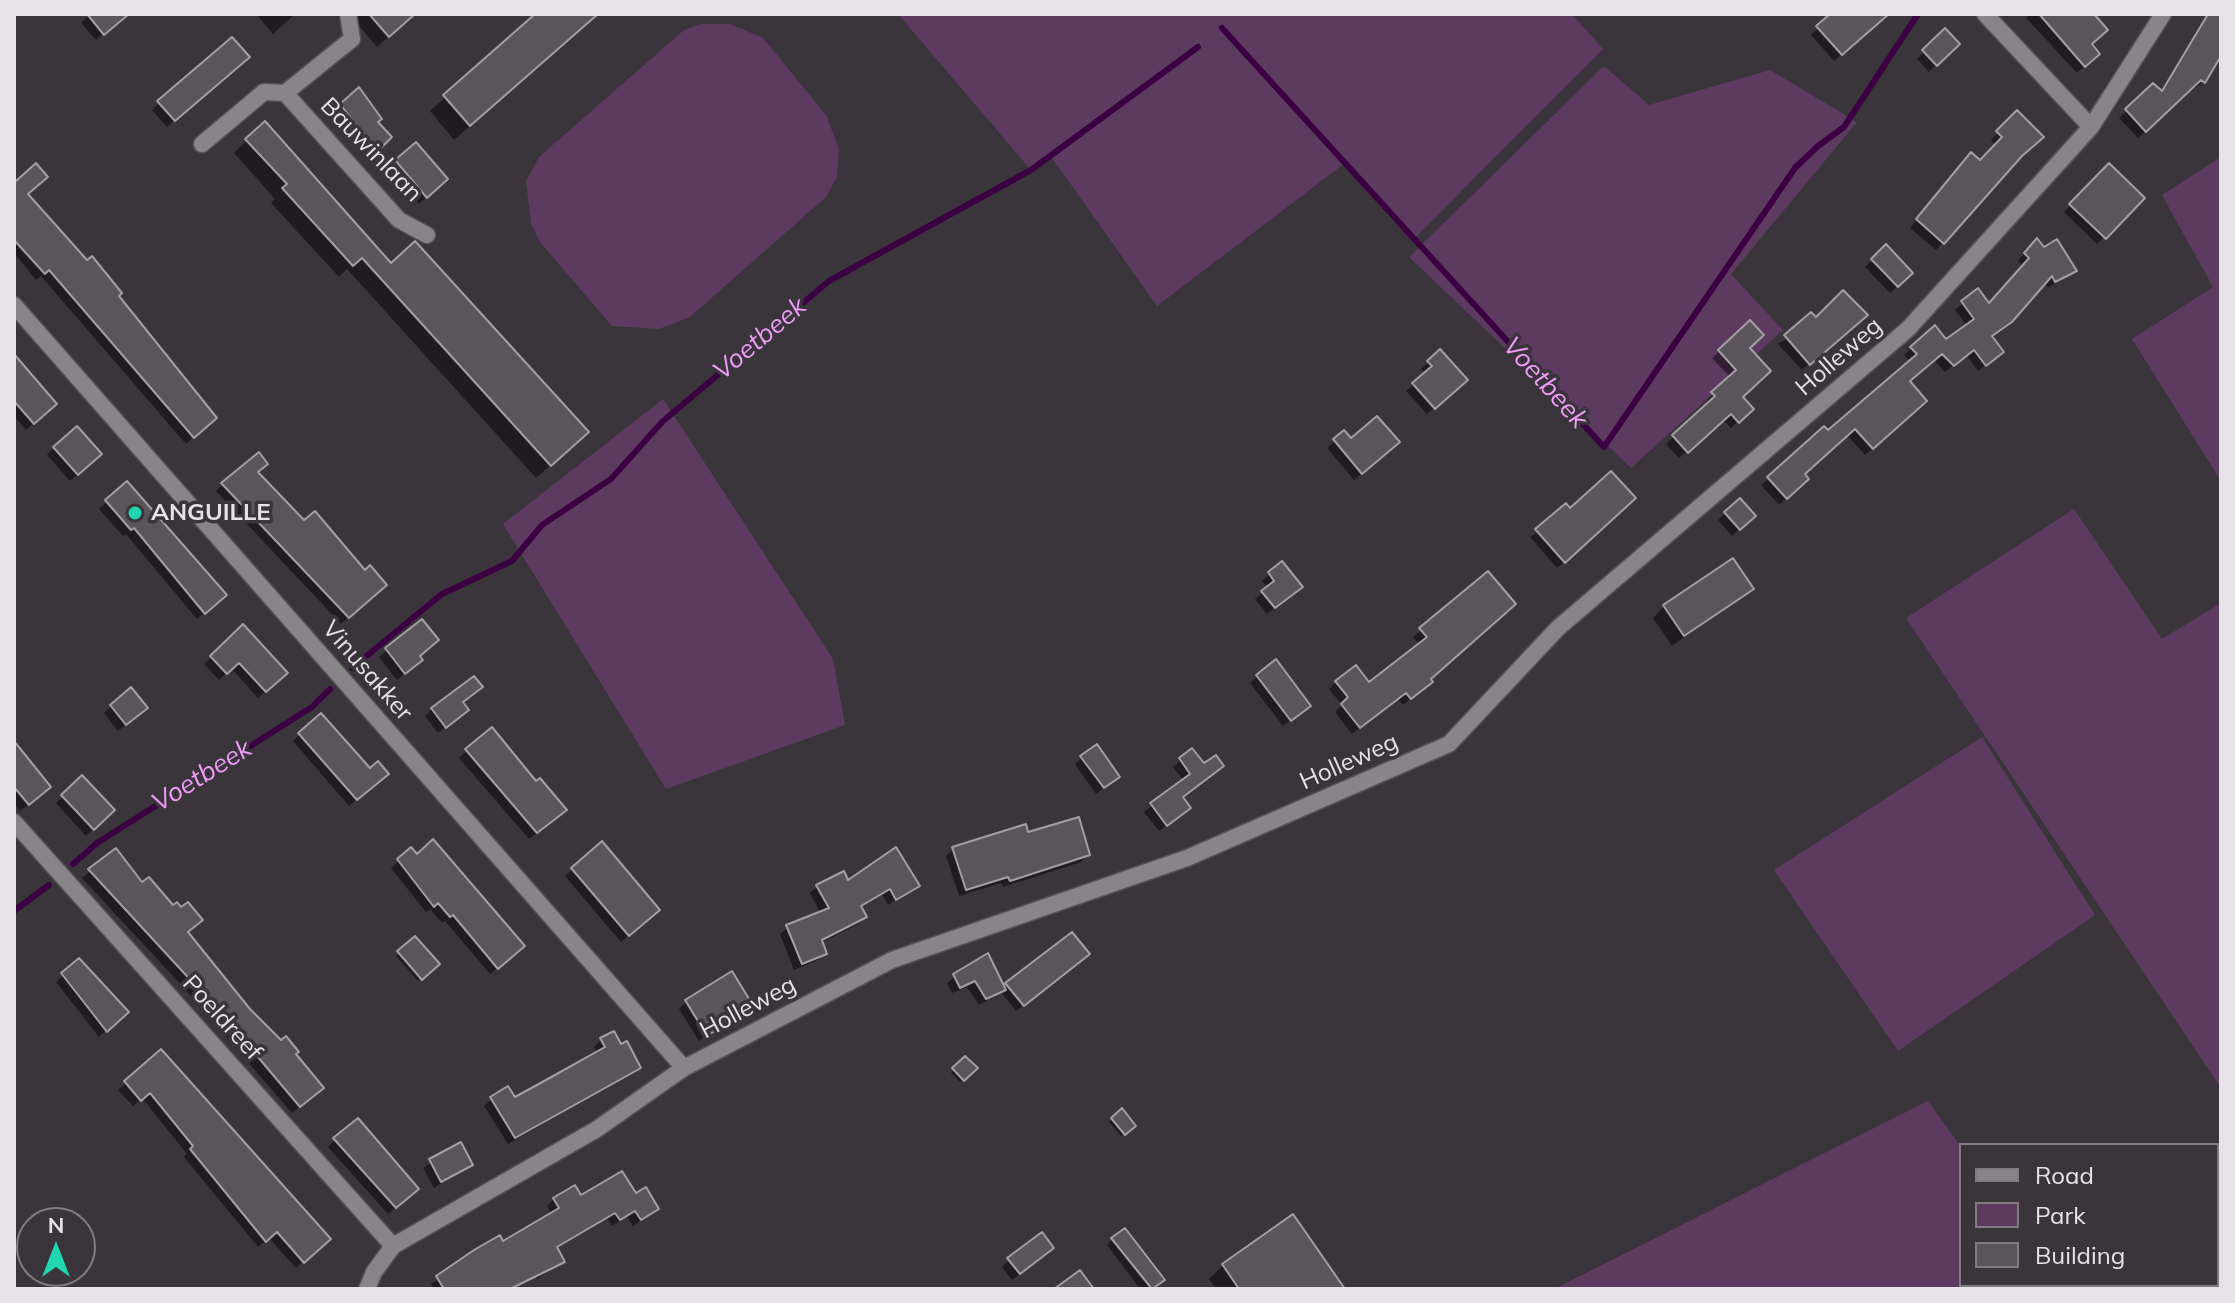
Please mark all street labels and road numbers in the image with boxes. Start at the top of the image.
street label: Bauwinlaan [314,92,428,208]
street label: Holleweg [1790,312,1888,402]
street label: Vinusakker [316,615,418,727]
street label: Holleweg [1295,728,1403,796]
street label: Poeldreef [176,969,268,1067]
street label: Holleweg [695,971,801,1045]

